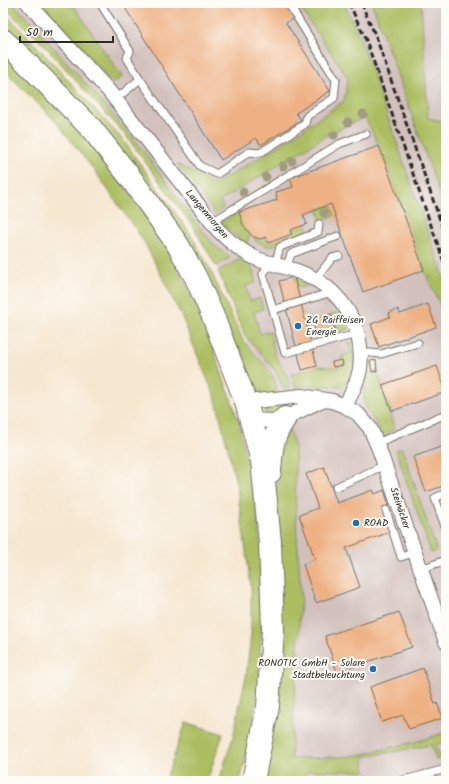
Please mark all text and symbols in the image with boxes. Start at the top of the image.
scale bar [20,18,113,44]
text: 50 m [26,23,53,42]
street label: Langenmorgen [181,186,233,242]
place label: ZG Raiffeisen Energie [306,312,364,340]
marker: ZG Raiffeisen Energie [293,321,303,331]
street label: Steinäcker [385,485,415,532]
place label: ROAD [364,515,389,531]
marker: ROAD [351,518,361,528]
place label: RONOTIC GmbH - Solare Stadtbeleuchtung [258,655,365,683]
marker: RONOTIC GmbH - Solare Stadtbeleuchtung [368,664,378,674]

